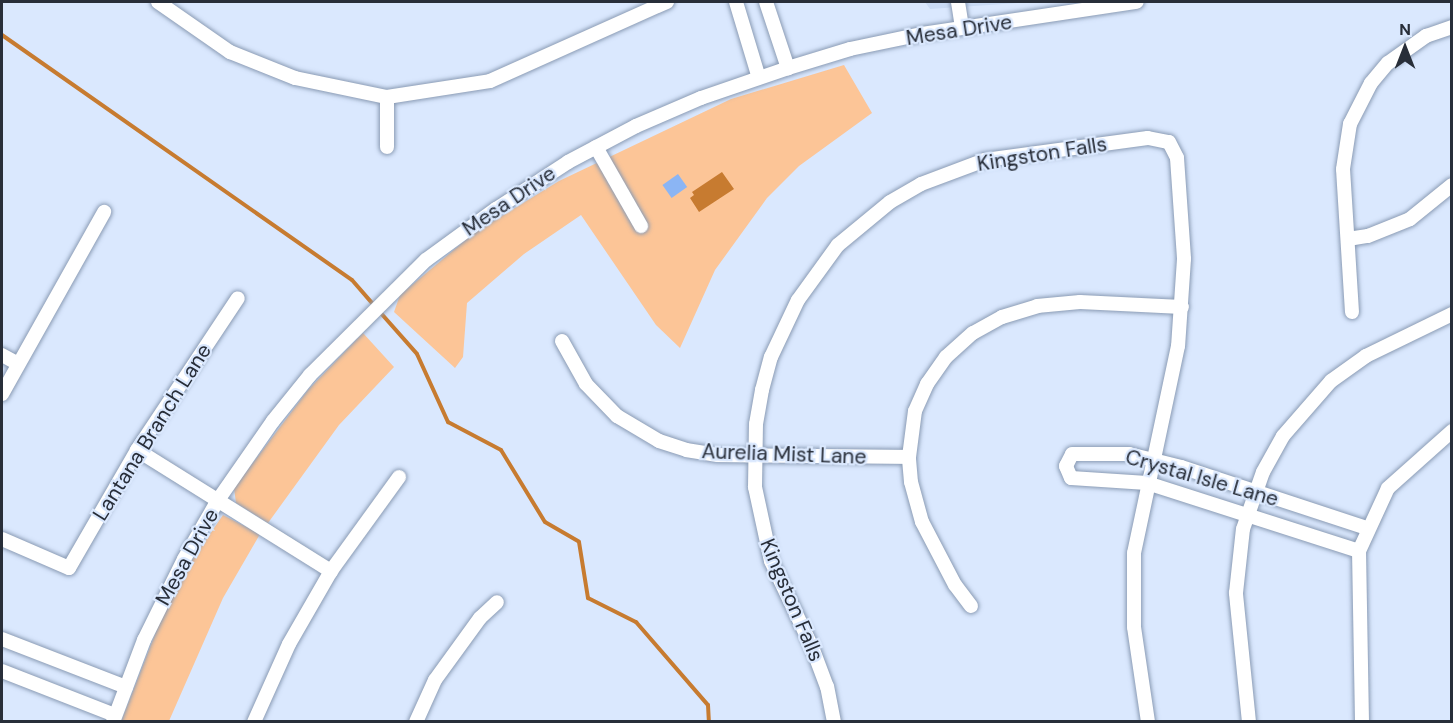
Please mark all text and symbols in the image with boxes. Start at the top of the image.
street label: Mesa Drive [904,9,1014,51]
north arrow [1375,18,1435,78]
text: N [1399,19,1411,40]
street label: Kingston Falls [975,131,1109,177]
street label: Mesa Drive [458,161,560,241]
street label: Lantana Branch Lane [87,339,217,525]
street label: Aurelia Mist Lane [701,439,867,469]
street label: Crystal Isle Lane [1123,444,1281,512]
street label: Mesa Drive [150,504,224,610]
street label: Kingston Falls [755,535,829,665]

